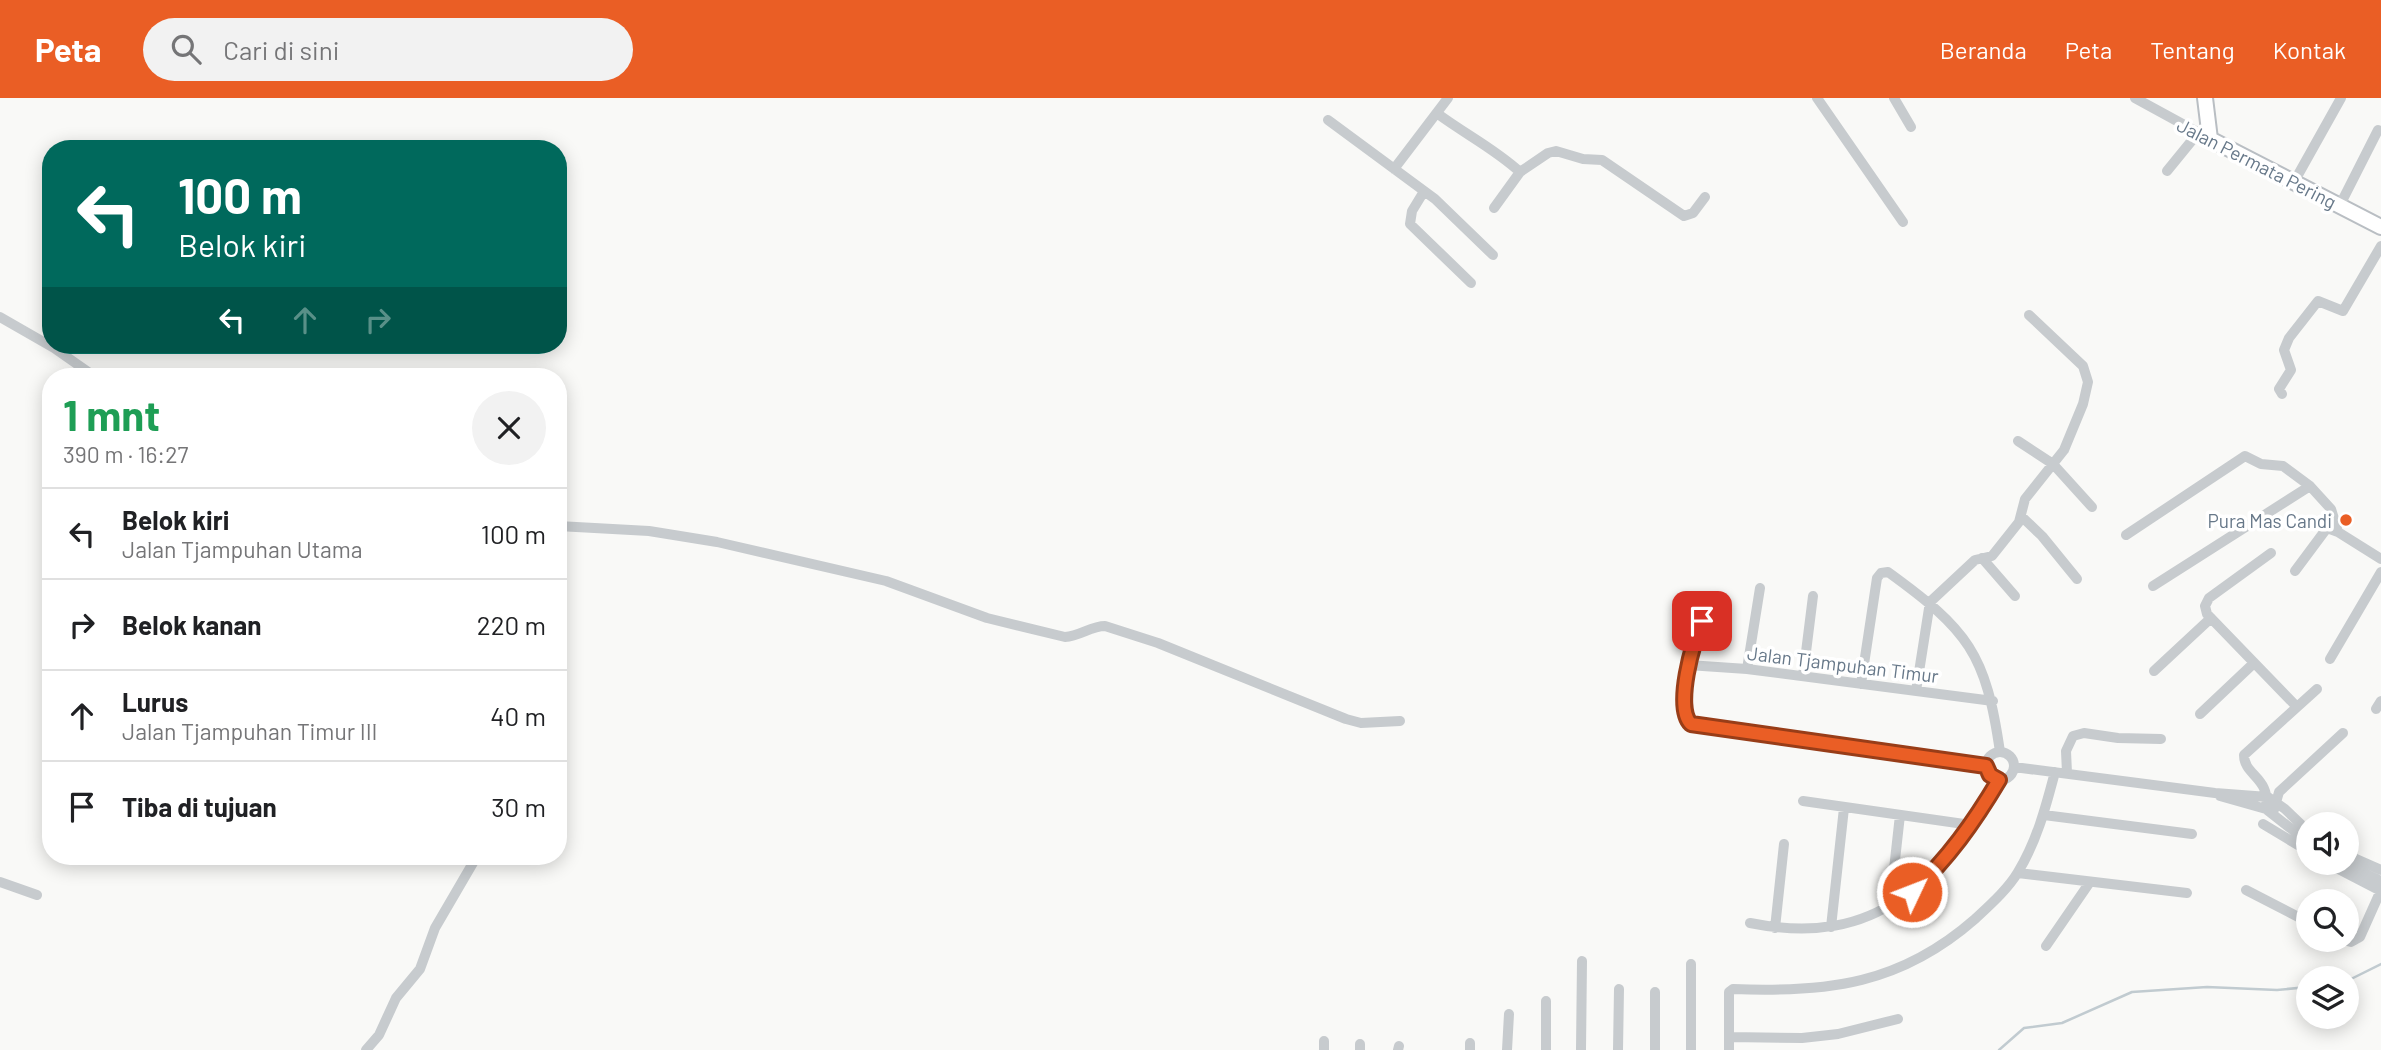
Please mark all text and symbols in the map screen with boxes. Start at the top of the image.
search box [143,18,633,81]
text: Peta [35,29,101,69]
icon: search [167,30,205,68]
text: Cari di sini [223,34,339,65]
text: Beranda [1940,35,2027,64]
text: Peta [2065,35,2112,64]
text: Tentang [2150,35,2235,64]
text: Kontak [2273,35,2346,64]
street label: Jalan Permata Pering [2173,113,2341,213]
text: 100 m [178,165,302,224]
icon: left [63,168,154,259]
text: Belok kiri [178,225,306,263]
icon: left [213,301,251,339]
icon: ahead [286,301,324,339]
icon: right [359,301,397,339]
text: 1 mnt [63,389,160,439]
button: close [472,391,546,465]
text: 390 m · 16:27 [63,440,188,468]
text: Belok kiri [122,504,229,535]
place label: Pura Mas Candi [2208,509,2332,532]
marker: Pura Mas Candi [2338,512,2354,528]
icon: left [63,515,101,553]
text: 100 m [481,518,546,549]
text: Jalan Tjampuhan Utama [122,535,363,563]
pin [1672,591,1732,651]
icon: arrive [1683,602,1721,640]
icon: right [63,606,101,644]
text: Belok kanan [122,609,261,640]
text: 220 m [477,609,546,640]
street label: Jalan Tjampuhan Timur [1746,641,1940,687]
text: Lurus [122,686,188,717]
icon: ahead [63,697,101,735]
text: 40 m [490,700,546,731]
text: Jalan Tjampuhan Timur III [122,717,378,745]
icon: arrive [63,788,101,826]
text: Tiba di tujuan [122,791,277,822]
text: 30 m [491,791,546,822]
map controls [2296,812,2359,1029]
button: sound [2296,812,2359,875]
position arrow [1875,855,1949,929]
button: search [2296,889,2359,952]
button: layers [2296,966,2359,1029]

